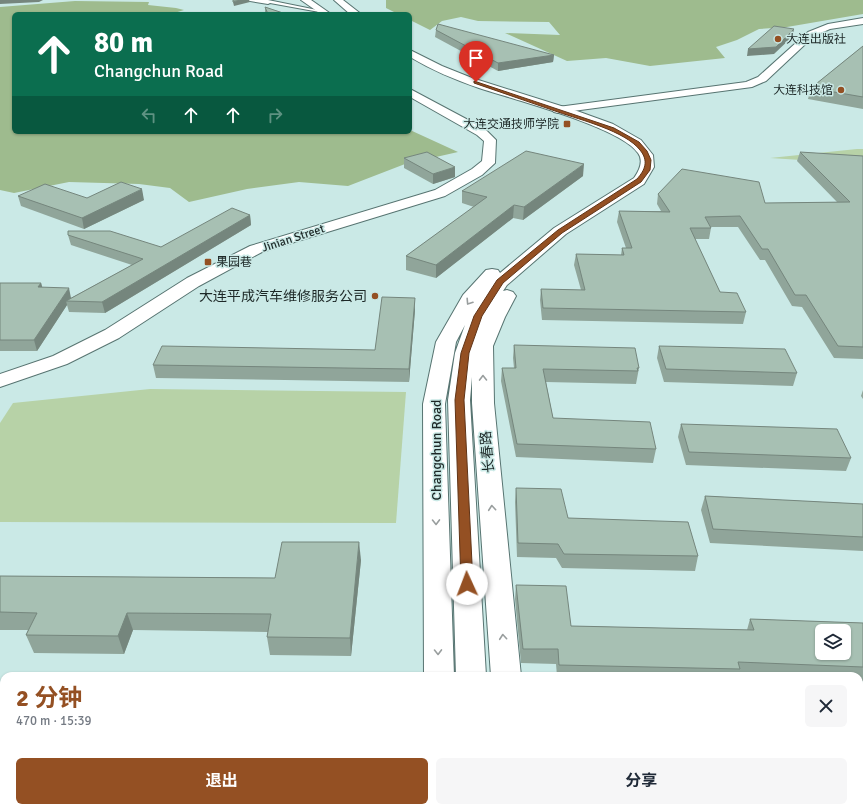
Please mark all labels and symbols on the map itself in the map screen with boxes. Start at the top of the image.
place label: 大连出版社 [786,32,846,47]
marker: 大连出版社 [773,34,783,44]
pin [459,41,493,82]
place label: 大连科技馆 [773,83,833,98]
marker: 大连科技馆 [836,85,846,95]
place label: 大连交通技师学院 [463,117,559,132]
marker: 大连交通技师学院 [562,119,572,129]
street label: Jinian Street [260,221,326,256]
place label: 果园巷 [216,255,252,270]
marker: 果园巷 [203,257,213,267]
place label: 大连平成汽车维修服务公司 [199,288,367,305]
marker: 大连平成汽车维修服务公司 [370,291,380,301]
one-way arrow [466,298,474,305]
one-way arrow [479,375,487,381]
street label: Changchun Road [428,400,445,500]
street label: 长春路 [477,430,498,474]
one-way arrow [488,505,497,511]
one-way arrow [432,519,440,525]
position arrow [446,563,488,605]
one-way arrow [498,634,507,640]
one-way arrow [434,649,443,655]

